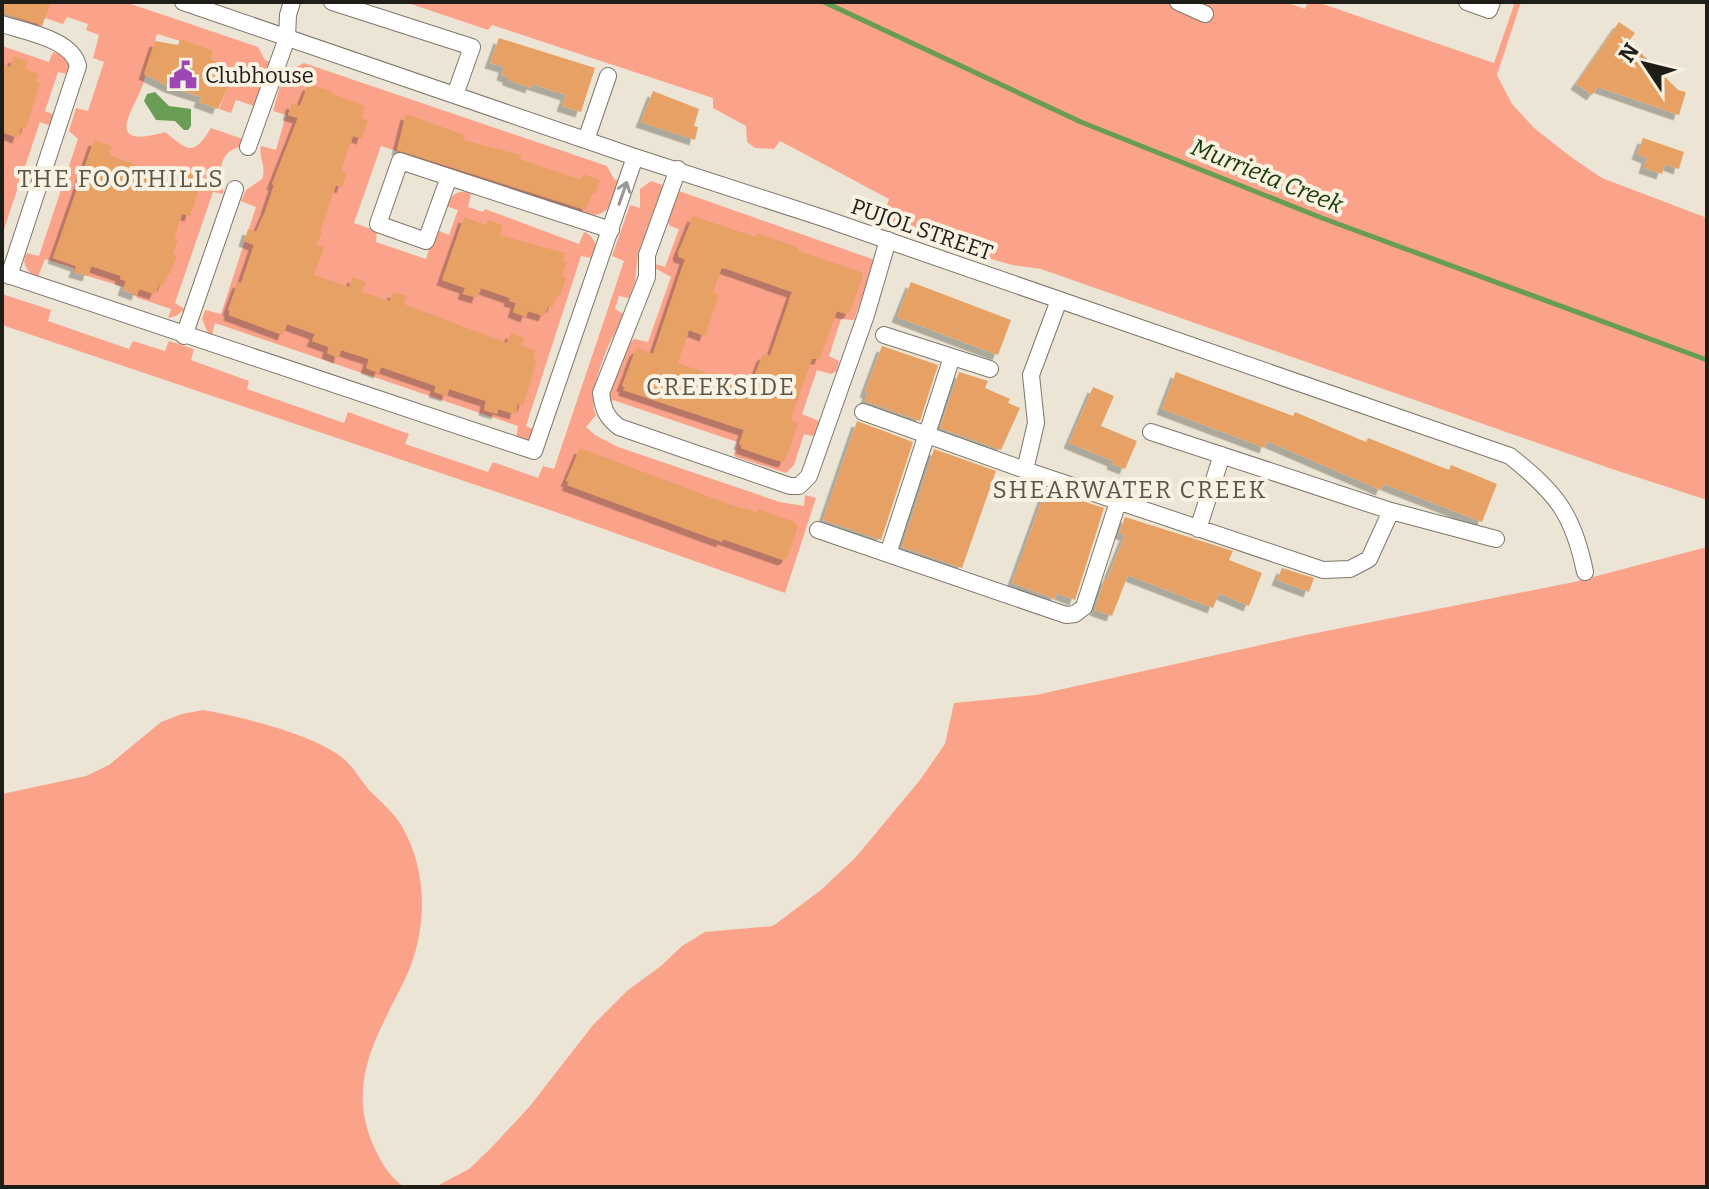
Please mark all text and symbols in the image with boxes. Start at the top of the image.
north arrow [1605,24,1685,104]
text: N [1613,38,1645,68]
public building icon: Clubhouse [168,60,198,90]
place label: Clubhouse [205,62,314,89]
water label: Murrieta Creek [1187,133,1348,220]
district label: THE FOOTHILLS [17,165,225,193]
one-way arrow [616,181,631,207]
street label: PUJOL STREET [847,193,996,266]
district label: CREEKSIDE [646,373,796,401]
district label: SHEARWATER CREEK [992,476,1268,504]

